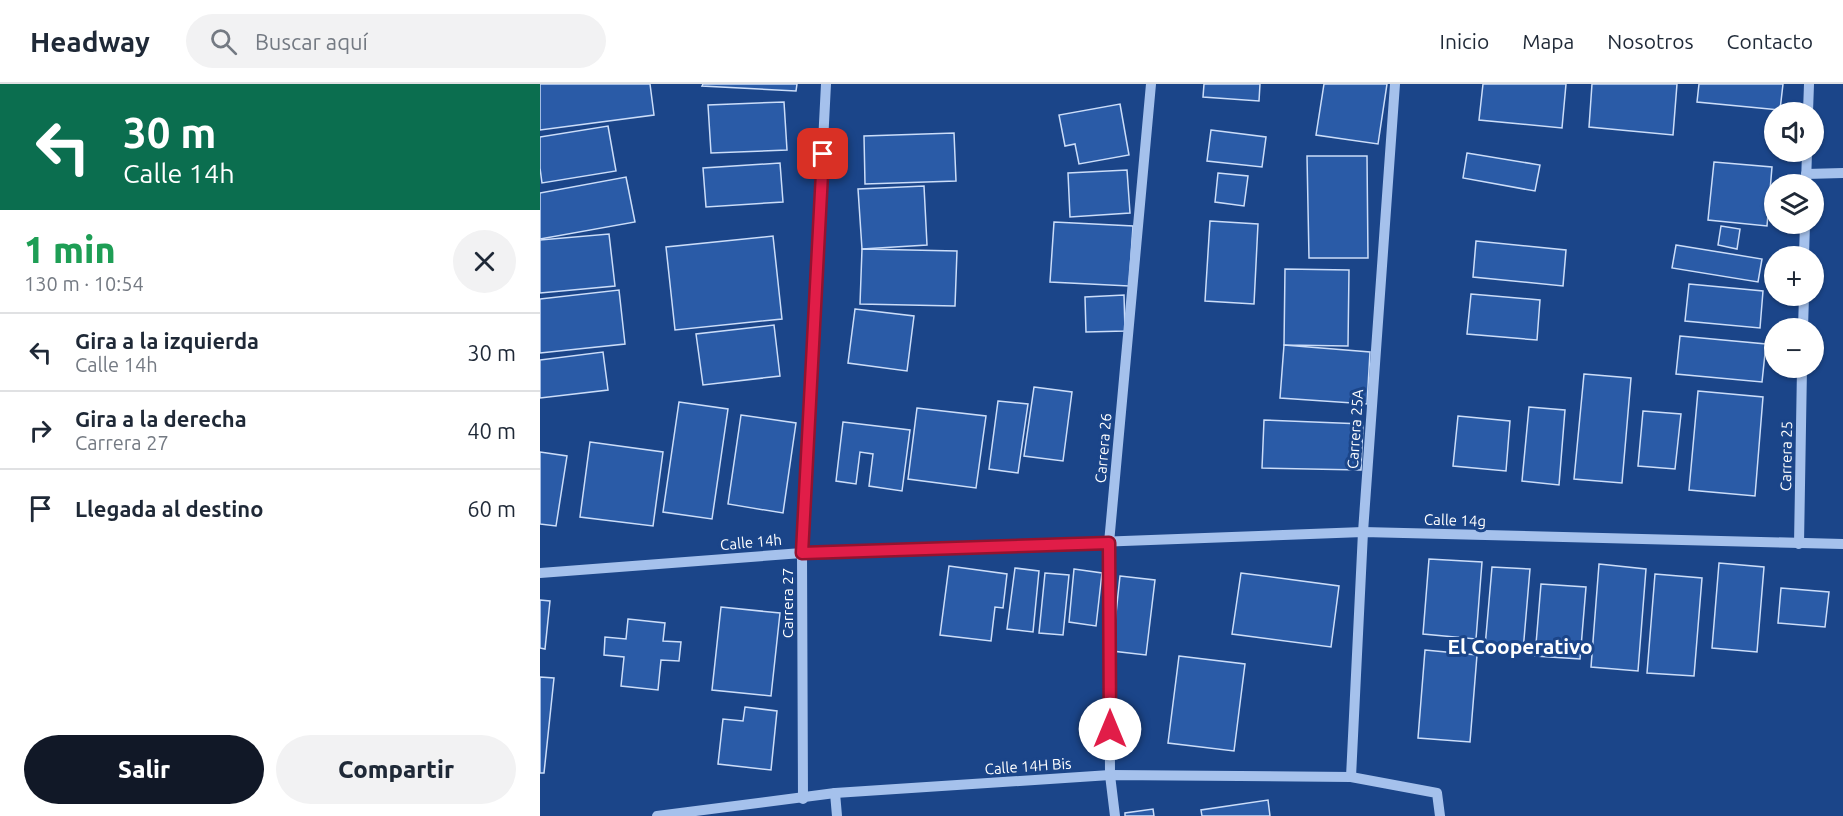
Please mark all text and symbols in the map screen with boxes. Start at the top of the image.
search box [186,14,606,68]
icon: search [207,25,240,58]
text: Headway [30,26,150,57]
text: Buscar aquí [255,29,368,54]
text: Inicio [1440,29,1489,53]
text: Mapa [1522,29,1574,53]
text: Nosotros [1607,29,1694,53]
text: Contacto [1727,29,1813,53]
map controls [1764,102,1824,378]
button: sound [1764,102,1824,162]
icon: left [24,108,102,186]
text: 30 m [123,109,217,156]
pin [797,128,848,179]
icon: arrive [806,137,839,170]
text: Calle 14h [123,158,235,188]
button: layers [1764,174,1824,234]
text: 1 min [24,229,116,270]
button: close [453,230,516,293]
button: + [1764,246,1824,306]
text: 130 m · 10:54 [24,272,144,295]
button: − [1764,318,1824,378]
text: Gira a la izquierda [75,328,259,353]
icon: left [24,336,57,369]
text: 30 m [467,340,516,365]
text: Calle 14h [75,353,158,376]
street label: Carrera 25A [1344,388,1366,470]
text: Gira a la derecha [75,406,247,431]
street label: Carrera 26 [1091,412,1115,484]
icon: right [24,414,57,447]
text: 40 m [467,418,516,443]
street label: Carrera 25 [1777,421,1795,491]
text: Carrera 27 [75,431,169,454]
icon: arrive [24,492,57,525]
text: Llegada al destino [75,496,263,521]
text: 60 m [467,496,516,521]
street label: Calle 14g [1424,510,1486,530]
street label: Calle 14h [719,531,783,553]
street label: Carrera 27 [779,568,796,638]
district label: El Cooperativo [1447,634,1593,658]
position arrow [1078,697,1142,761]
button: Salir [24,735,264,804]
button: Compartir [276,735,516,804]
street label: Calle 14H Bis [984,754,1072,778]

